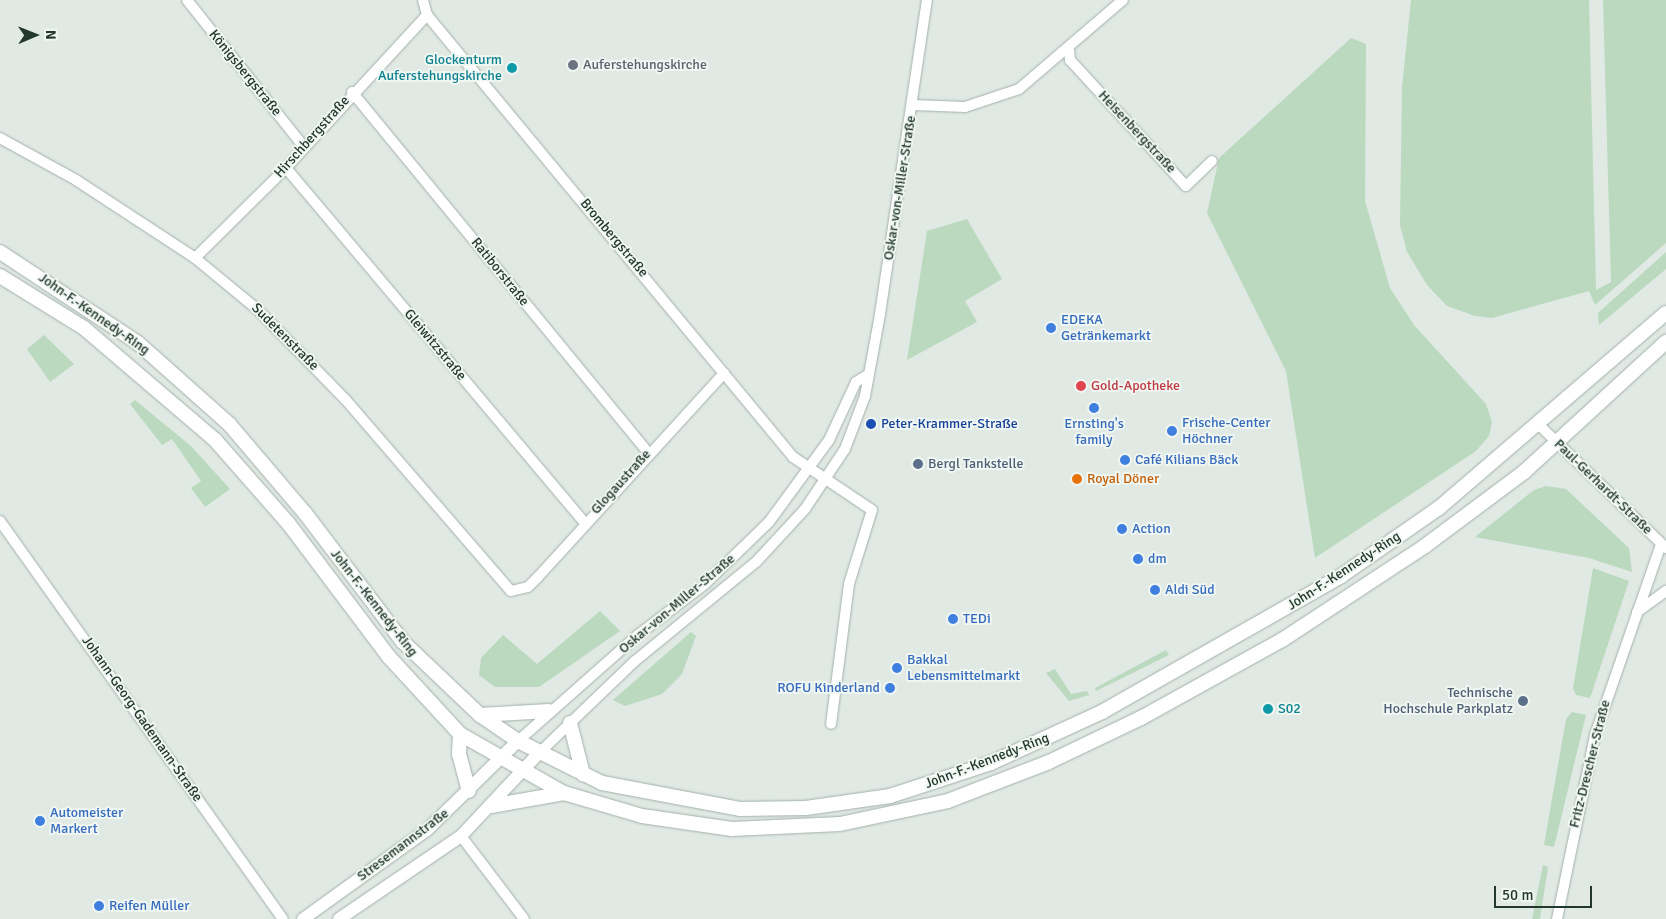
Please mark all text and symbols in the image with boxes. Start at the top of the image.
north arrow [10,10,60,60]
street label: Königsbergstraße [205,26,285,120]
text: N [42,30,59,40]
place label: Glockenturm Auferstehungskirche [378,52,502,84]
place label: Auferstehungskirche [583,57,707,73]
marker: Auferstehungskirche [567,59,579,71]
marker: Glockenturm Auferstehungskirche [506,62,518,74]
street label: Heisenbergstraße [1094,87,1180,177]
street label: Hirschbergstraße [271,93,353,181]
street label: Oskar-von-Miller-Straße [880,114,920,262]
street label: Brombergstraße [576,195,652,281]
street label: Ratiborstraße [467,235,533,309]
street label: John-F.-Kennedy-Ring [35,269,153,359]
street label: Sudetenstraße [248,300,322,374]
street label: Gleiwitzstraße [400,306,470,384]
place label: EDEKA Getränkemarkt [1061,312,1151,344]
marker: EDEKA Getränkemarkt [1045,322,1057,334]
place label: Gold-Apotheke [1091,378,1180,394]
marker: Gold-Apotheke [1075,380,1087,392]
marker: Ernsting's family [1088,402,1100,414]
place label: Frische-Center Höchner [1182,415,1270,448]
place label: Peter-Krammer-Straße [881,416,1018,432]
place label: Ernsting's family [1064,416,1124,448]
marker: Peter-Krammer-Straße [865,418,877,430]
marker: Frische-Center Höchner [1166,425,1178,437]
street label: Paul-Gerhardt-Straße [1550,436,1656,538]
street label: Glogaustraße [588,446,654,518]
place label: Café Kilians Bäck [1135,452,1238,468]
marker: Café Kilians Bäck [1119,454,1131,466]
place label: Bergl Tankstelle [928,456,1024,472]
marker: Bergl Tankstelle [912,458,924,470]
place label: Royal Döner [1087,471,1159,487]
marker: Royal Döner [1071,473,1083,485]
place label: Action [1132,521,1171,537]
marker: Action [1116,523,1128,535]
street label: John-F.-Kennedy-Ring [1284,528,1404,614]
street label: John-F.-Kennedy-Ring [327,546,421,660]
street label: Oskar-von-Miller-Straße [616,551,738,657]
place label: dm [1148,551,1167,567]
marker: dm [1132,553,1144,565]
place label: Aldi Süd [1165,582,1215,598]
marker: Aldi Süd [1149,584,1161,596]
place label: TEDi [963,611,991,627]
marker: TEDi [947,613,959,625]
street label: Johann-Georg-Gademann-Straße [78,633,206,805]
place label: Bakkal Lebensmittelmarkt [907,652,1020,684]
marker: Bakkal Lebensmittelmarkt [891,662,903,674]
place label: ROFU Kinderland [777,680,880,696]
marker: ROFU Kinderland [884,682,896,694]
place label: Technische Hochschule Parkplatz [1383,685,1513,718]
marker: Technische Hochschule Parkplatz [1517,695,1529,707]
street label: Fritz-Drescher-Straße [1566,698,1614,830]
place label: S02 [1278,701,1301,717]
marker: S02 [1262,703,1274,715]
street label: John-F.-Kennedy-Ring [922,730,1052,792]
place label: Automeister Markert [50,805,123,838]
street label: Stresemannstraße [354,805,452,885]
marker: Automeister Markert [34,815,46,827]
scale bar [1496,876,1594,908]
text: 50 m [1502,886,1533,904]
place label: Reifen Müller [109,898,189,914]
marker: Reifen Müller [93,900,105,912]

